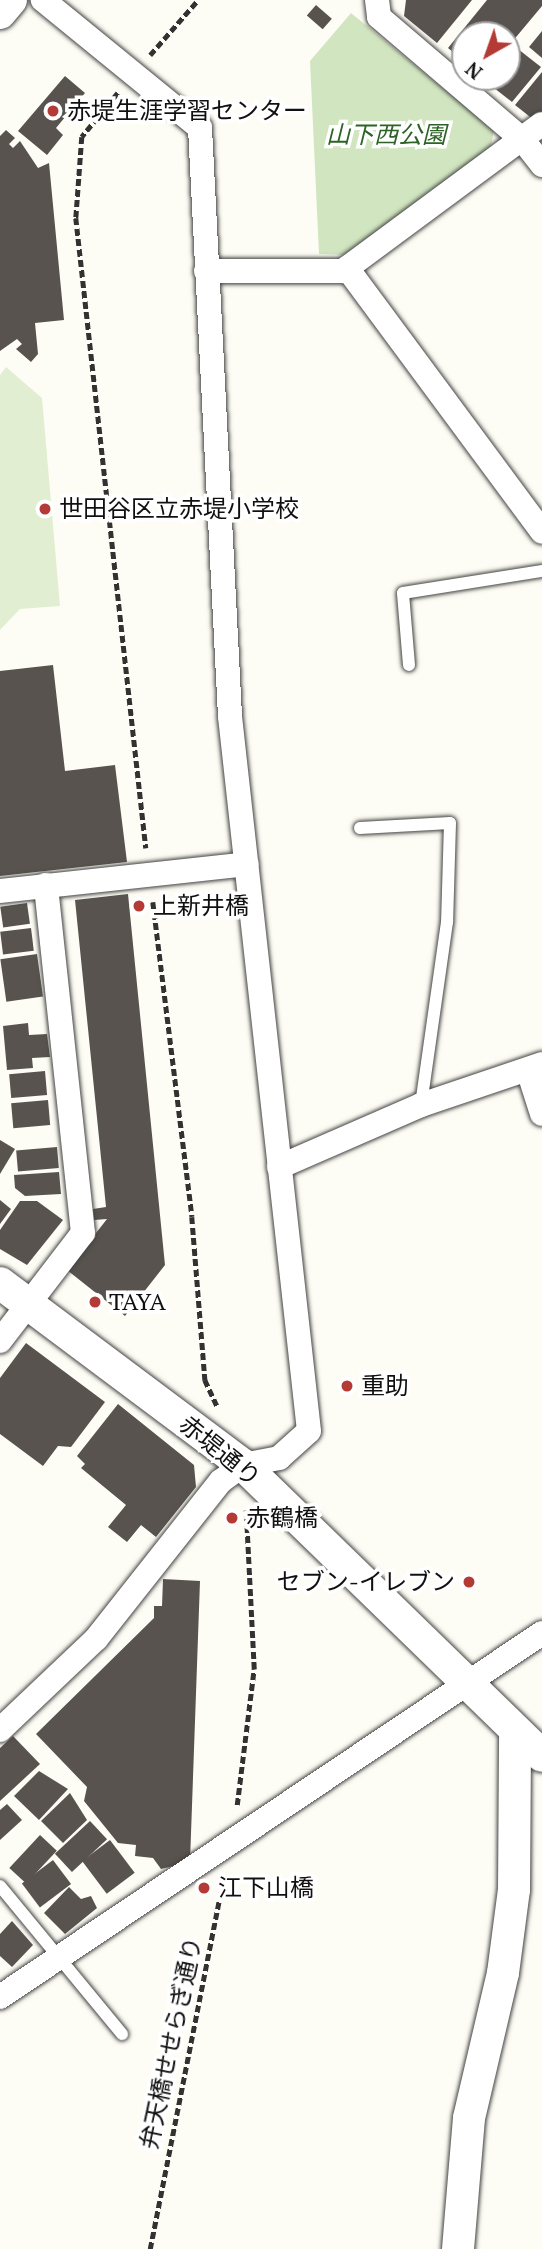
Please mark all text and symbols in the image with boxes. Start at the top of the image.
north arrow [451,21,521,91]
text: N [460,57,487,85]
place label: 赤堤生涯学習センター [67,97,307,125]
marker: 赤堤生涯学習センター [45,103,61,119]
park label: 山下西公園 [326,121,446,149]
place label: 世田谷区立赤堤小学校 [59,495,299,523]
marker: 世田谷区立赤堤小学校 [37,501,53,517]
place label: 上新井橋 [153,892,249,920]
marker: 上新井橋 [131,898,147,914]
place label: TAYA [109,1288,166,1316]
marker: TAYA [87,1294,103,1310]
place label: 重助 [361,1372,409,1400]
marker: 重助 [339,1378,355,1394]
street label: 赤堤通り [174,1410,266,1492]
place label: 赤鶴橋 [246,1504,318,1532]
marker: 赤鶴橋 [224,1510,240,1526]
place label: セブン-イレブン [277,1568,455,1596]
marker: セブン-イレブン [461,1574,477,1590]
place label: 江下山橋 [218,1874,314,1902]
marker: 江下山橋 [196,1880,212,1896]
street label: 弁天橋せせらぎ通り [134,1934,208,2152]

